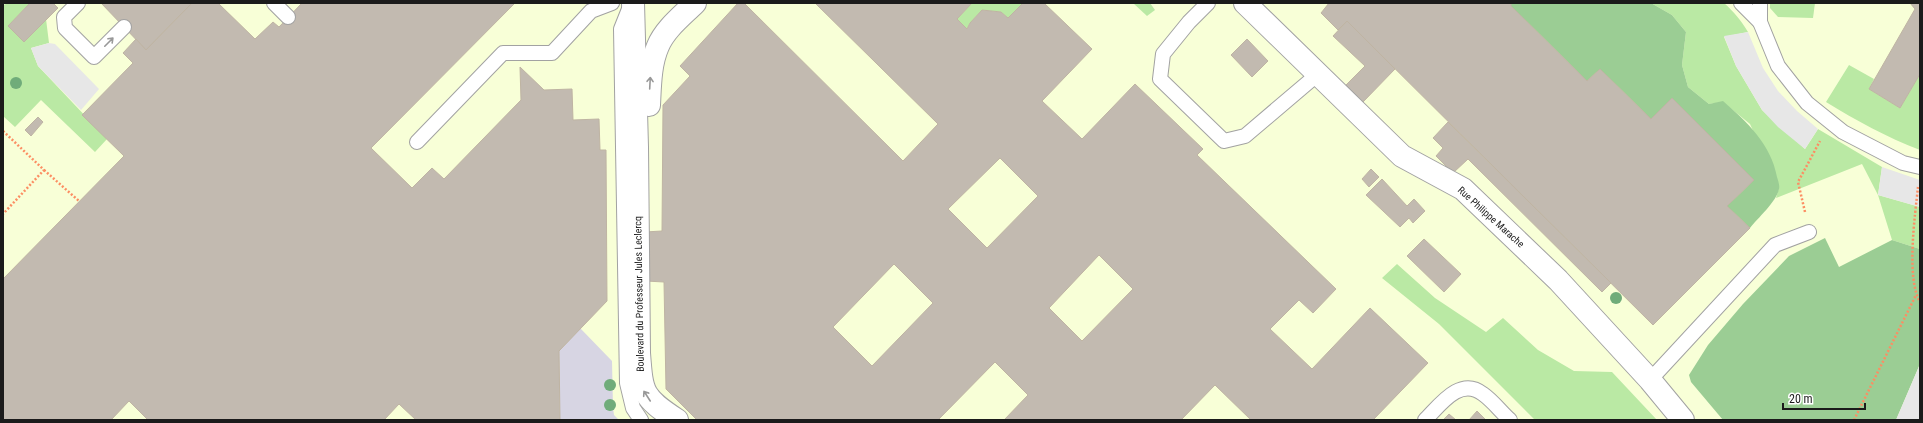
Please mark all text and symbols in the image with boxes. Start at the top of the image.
one-way arrow [104,37,114,47]
one-way arrow [647,77,654,90]
street label: Rue Philippe Marache [1456,184,1527,250]
street label: Boulevard du Professeur Jules Leclercq [632,216,646,372]
scale bar [1783,385,1865,411]
one-way arrow [643,390,651,401]
text: 20 m [1789,392,1813,406]

